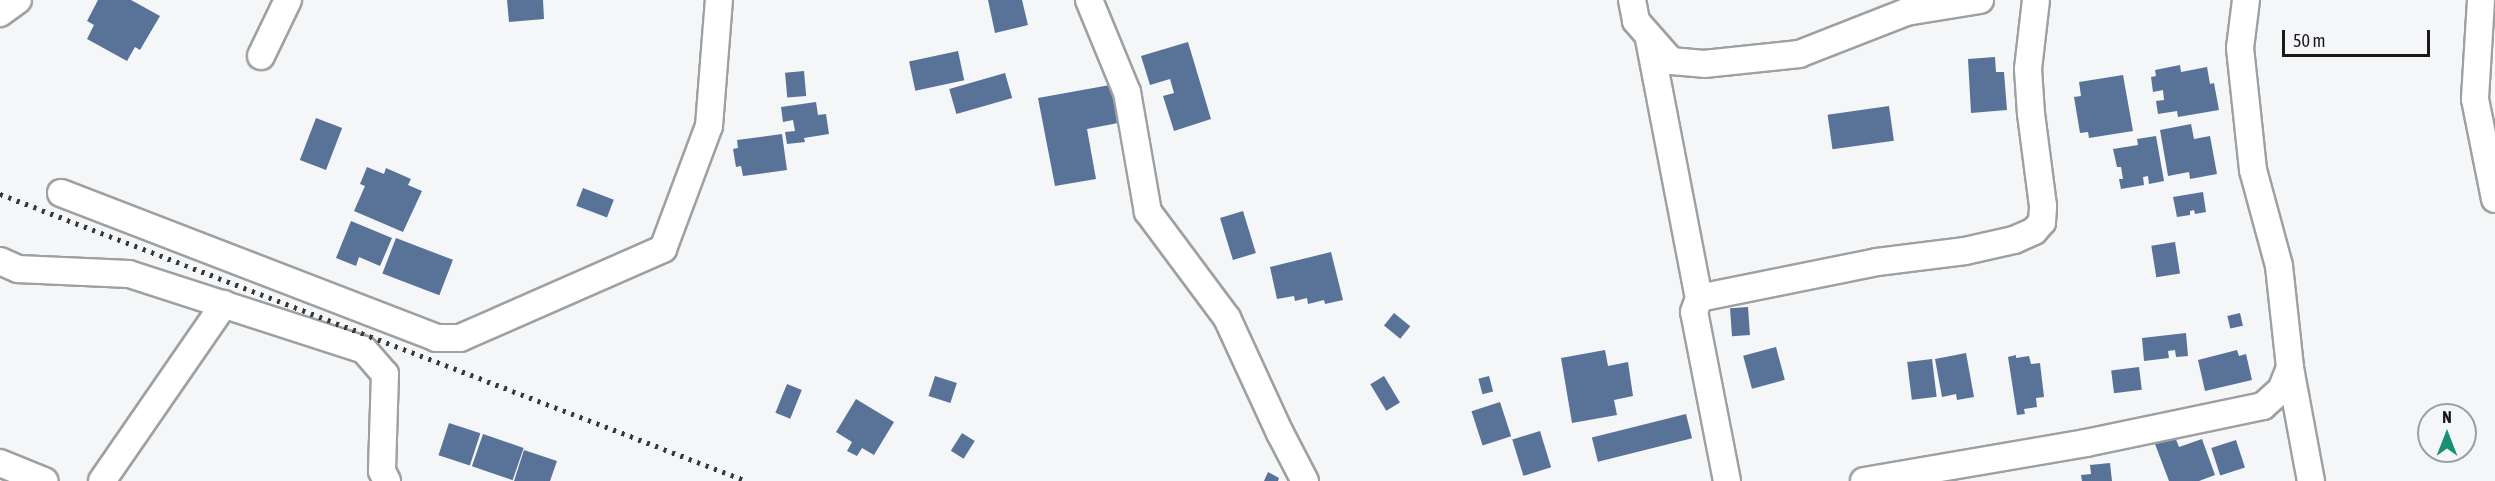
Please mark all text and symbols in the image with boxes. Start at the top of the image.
scale bar [2285,18,2434,56]
text: 50 m [2293,30,2325,51]
north arrow [2417,403,2477,463]
text: N [2442,408,2452,426]

